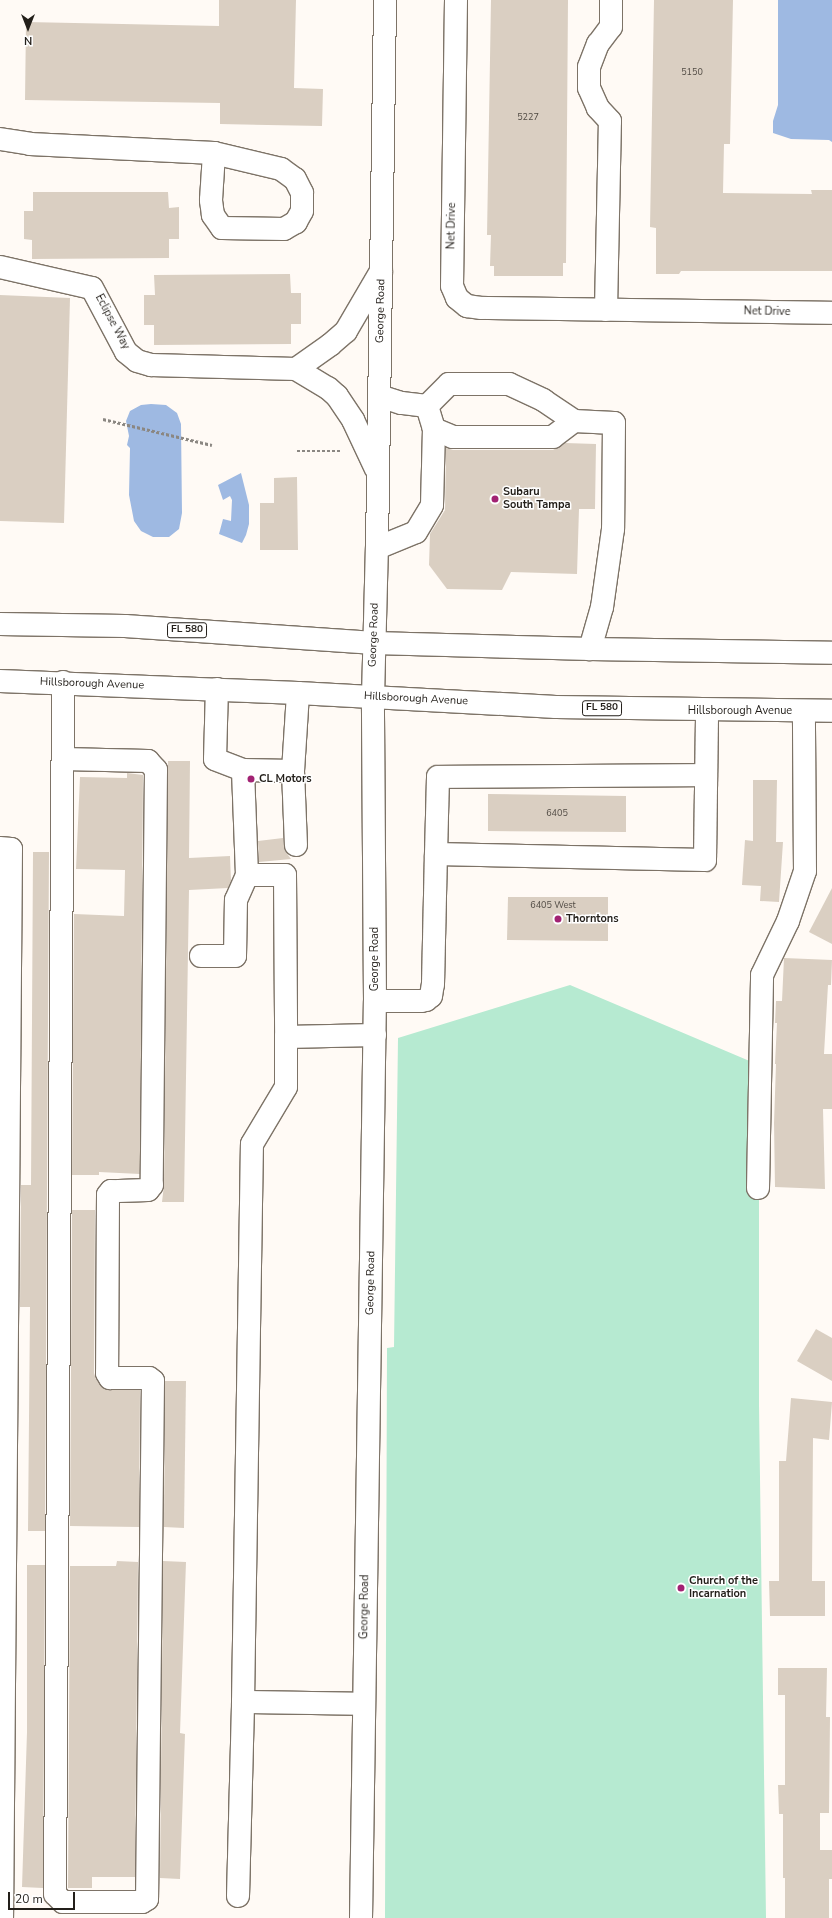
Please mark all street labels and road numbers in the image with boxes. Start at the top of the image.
street label: Net Drive [445,203,459,249]
street label: George Road [374,279,388,343]
street label: Eclipse Way [92,292,132,352]
street label: Net Drive [744,305,790,319]
street label: George Road [366,603,382,667]
road number: FL 580 [167,622,207,638]
street label: Hillsborough Avenue [40,676,144,692]
street label: Hillsborough Avenue [364,690,468,708]
road number: FL 580 [582,700,622,716]
street label: Hillsborough Avenue [688,704,792,718]
street label: George Road [368,927,382,991]
street label: George Road [364,1251,378,1315]
street label: George Road [358,1575,372,1639]

